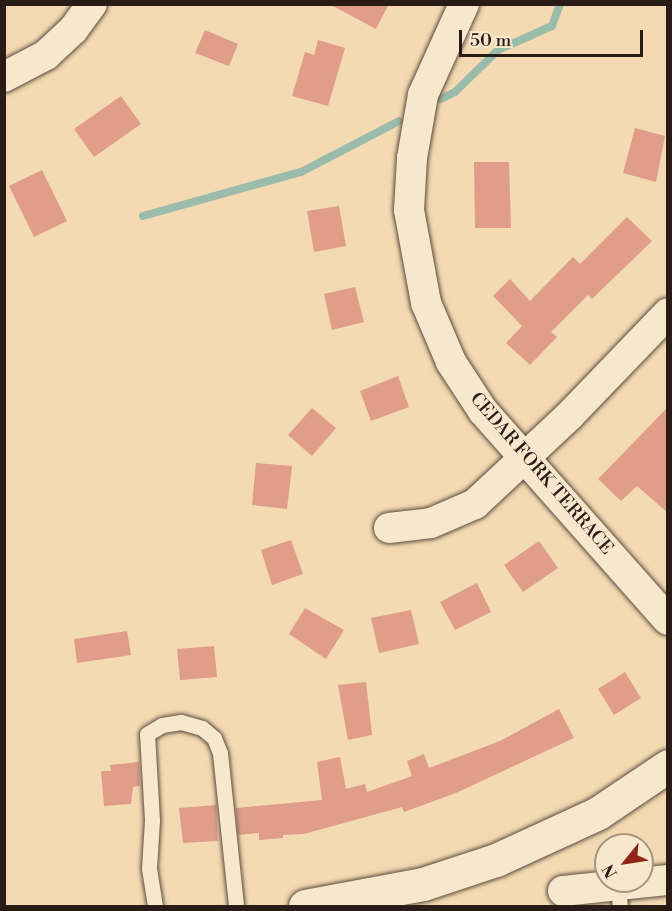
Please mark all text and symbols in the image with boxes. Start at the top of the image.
scale bar [462,18,646,56]
text: 50 m [470,29,511,52]
street label: CEDAR FORK TERRACE [465,389,617,559]
north arrow [594,833,654,893]
text: N [598,861,622,881]

